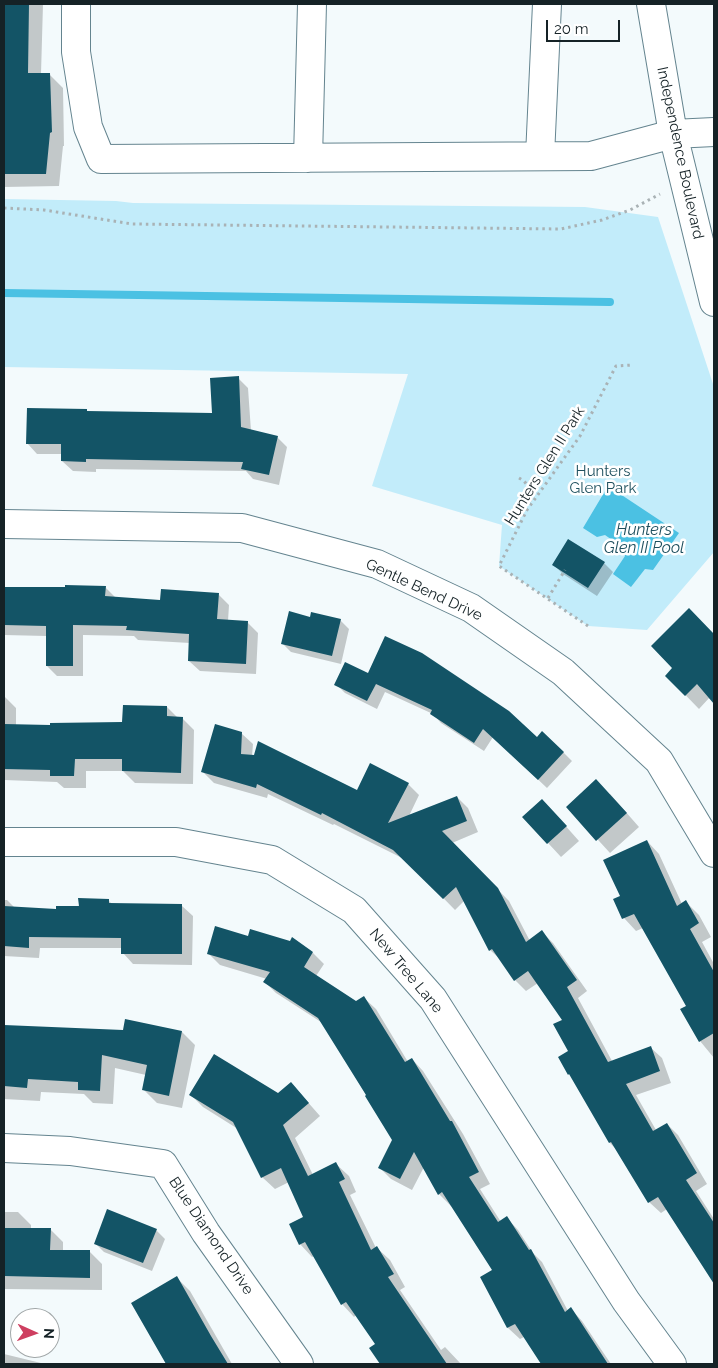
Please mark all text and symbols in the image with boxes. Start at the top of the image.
scale bar [548,10,622,42]
text: 20 m [554,20,589,38]
street label: Independence Boulevard [653,65,707,241]
street label: Hunters Glen II Park [501,403,589,529]
park label: Hunters Glen Park [570,462,636,497]
water label: Hunters Glen II Pool [604,520,684,558]
street label: Gentle Bend Drive [363,555,485,625]
street label: New Tree Lane [365,925,447,1017]
street label: Blue Diamond Drive [165,1174,257,1298]
north arrow [10,1308,60,1358]
text: N [41,1328,57,1339]

